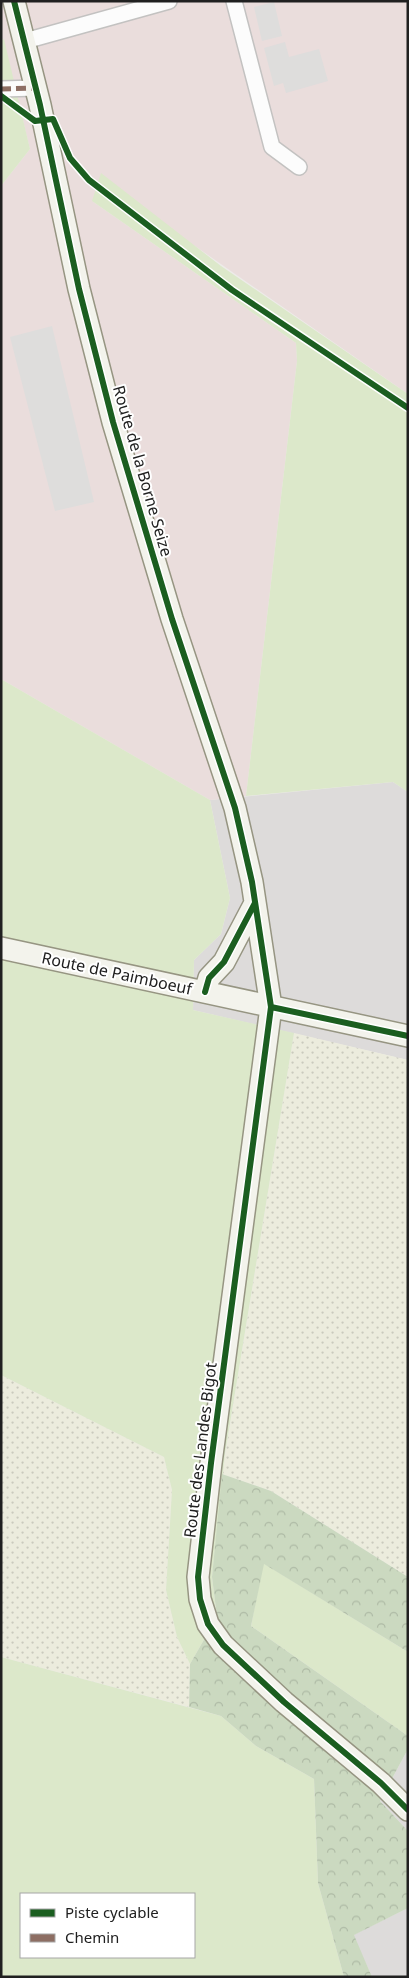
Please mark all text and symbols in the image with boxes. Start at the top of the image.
street label: Route de la Borne Seize [108,383,178,559]
street label: Route de Paimboeuf [40,946,196,1000]
street label: Route des Landes Bigot [178,1361,222,1539]
legend [20,1893,195,1958]
text: Piste cyclable [65,1902,159,1922]
text: Chemin [65,1927,119,1947]

